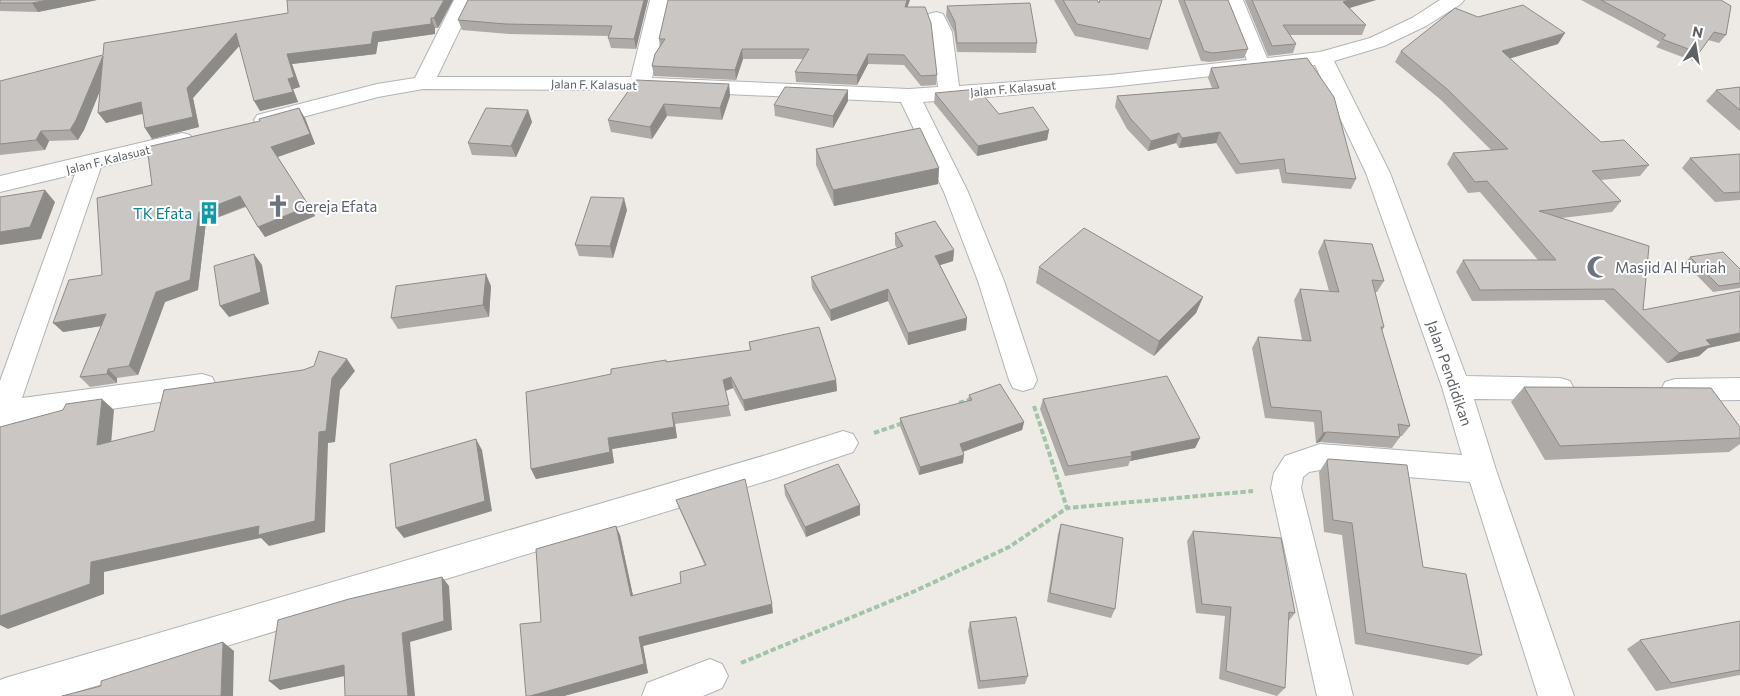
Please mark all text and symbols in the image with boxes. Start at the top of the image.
north arrow [1670,20,1720,70]
text: N [1691,22,1705,41]
street label: Jalan F. Kalasuat [551,76,637,93]
street label: Jalan F. Kalasuat [969,77,1057,100]
street label: Jalan F. Kalasuat [64,142,152,177]
church icon: Gereja Efata [265,193,291,219]
place label: Gereja Efata [294,197,377,215]
building icon: TK Efata [196,200,222,226]
place label: TK Efata [133,204,192,222]
mosque icon: Masjid Al Huriah [1585,254,1611,280]
place label: Masjid Al Huriah [1615,258,1726,276]
street label: Jalan Pendidikan [1423,318,1477,428]

